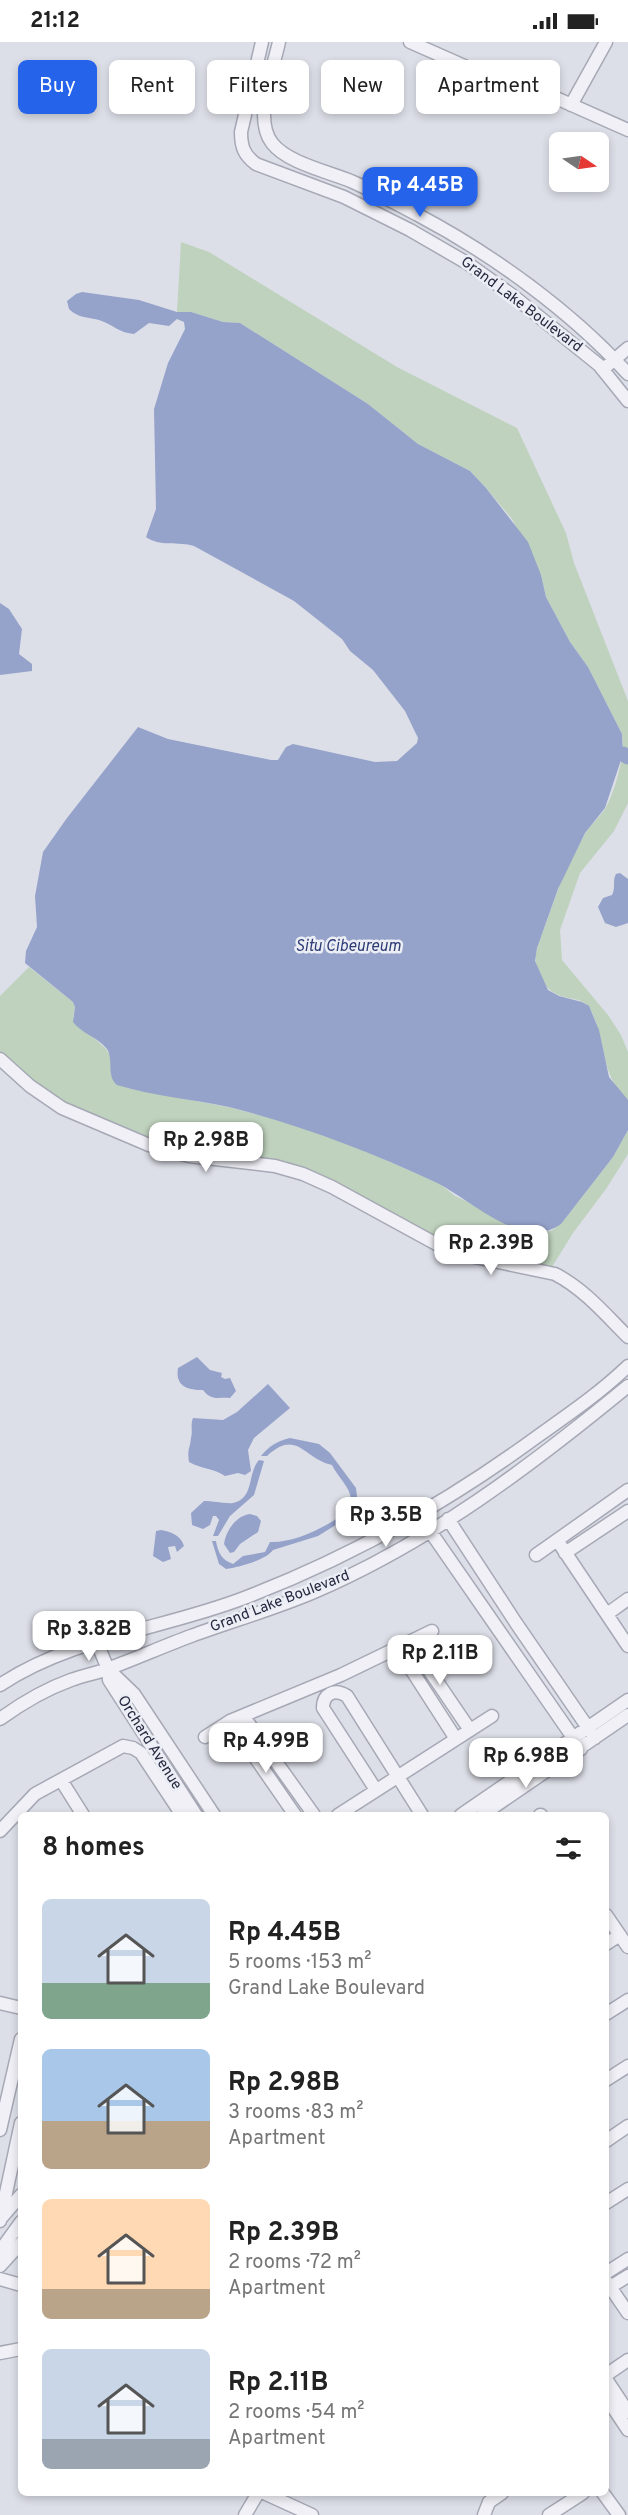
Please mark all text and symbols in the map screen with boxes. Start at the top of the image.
text: 21:12 [30,8,80,35]
chip: Buy [18,60,97,114]
chip: Rent [109,60,195,114]
chip: Filters [207,60,309,114]
chip: New [321,60,404,114]
chip: Apartment [416,60,560,114]
north arrow [549,132,609,192]
map controls [549,132,609,192]
pin: Rp 4.45B [358,167,482,218]
text: Rp 4.45B [377,173,463,199]
street label: Grand Lake Boulevard [456,253,586,357]
water label: Situ Cibeureum [295,937,401,957]
pin: Rp 2.98B [144,1122,268,1173]
text: Rp 2.98B [163,1128,249,1154]
pin: Rp 2.39B [429,1225,553,1276]
text: Rp 2.39B [448,1231,534,1257]
pin: Rp 3.5B [331,1497,441,1548]
text: Rp 3.5B [350,1503,422,1529]
street label: Grand Lake Boulevard [208,1567,352,1637]
pin: Rp 3.82B [27,1611,151,1662]
text: Rp 3.82B [47,1617,131,1643]
pin: Rp 2.11B [378,1635,502,1686]
text: Rp 2.11B [401,1641,479,1667]
street label: Orchard Avenue [112,1692,186,1794]
pin: Rp 4.99B [204,1723,328,1774]
text: Rp 4.99B [223,1729,309,1755]
pin: Rp 6.98B [464,1738,588,1789]
text: Rp 6.98B [483,1744,569,1770]
text: 8 homes [42,1832,145,1865]
icon: filters [552,1832,585,1865]
text: Rp 4.45B [228,1917,341,1950]
icon: home [90,1923,162,1995]
text: 5 rooms · 153 m² [228,1950,371,1976]
text: Grand Lake Boulevard [228,1976,425,2002]
text: Rp 2.98B [228,2067,340,2100]
icon: home [90,2073,162,2145]
text: 3 rooms · 83 m² [228,2100,363,2126]
text: Apartment [228,2126,326,2152]
text: Rp 2.39B [228,2217,339,2250]
icon: home [90,2223,162,2295]
text: 2 rooms · 72 m² [228,2250,361,2276]
text: Apartment [228,2276,326,2302]
text: Rp 2.11B [228,2367,328,2400]
icon: home [90,2373,162,2445]
text: 2 rooms · 54 m² [228,2400,365,2426]
text: Apartment [228,2426,326,2452]

